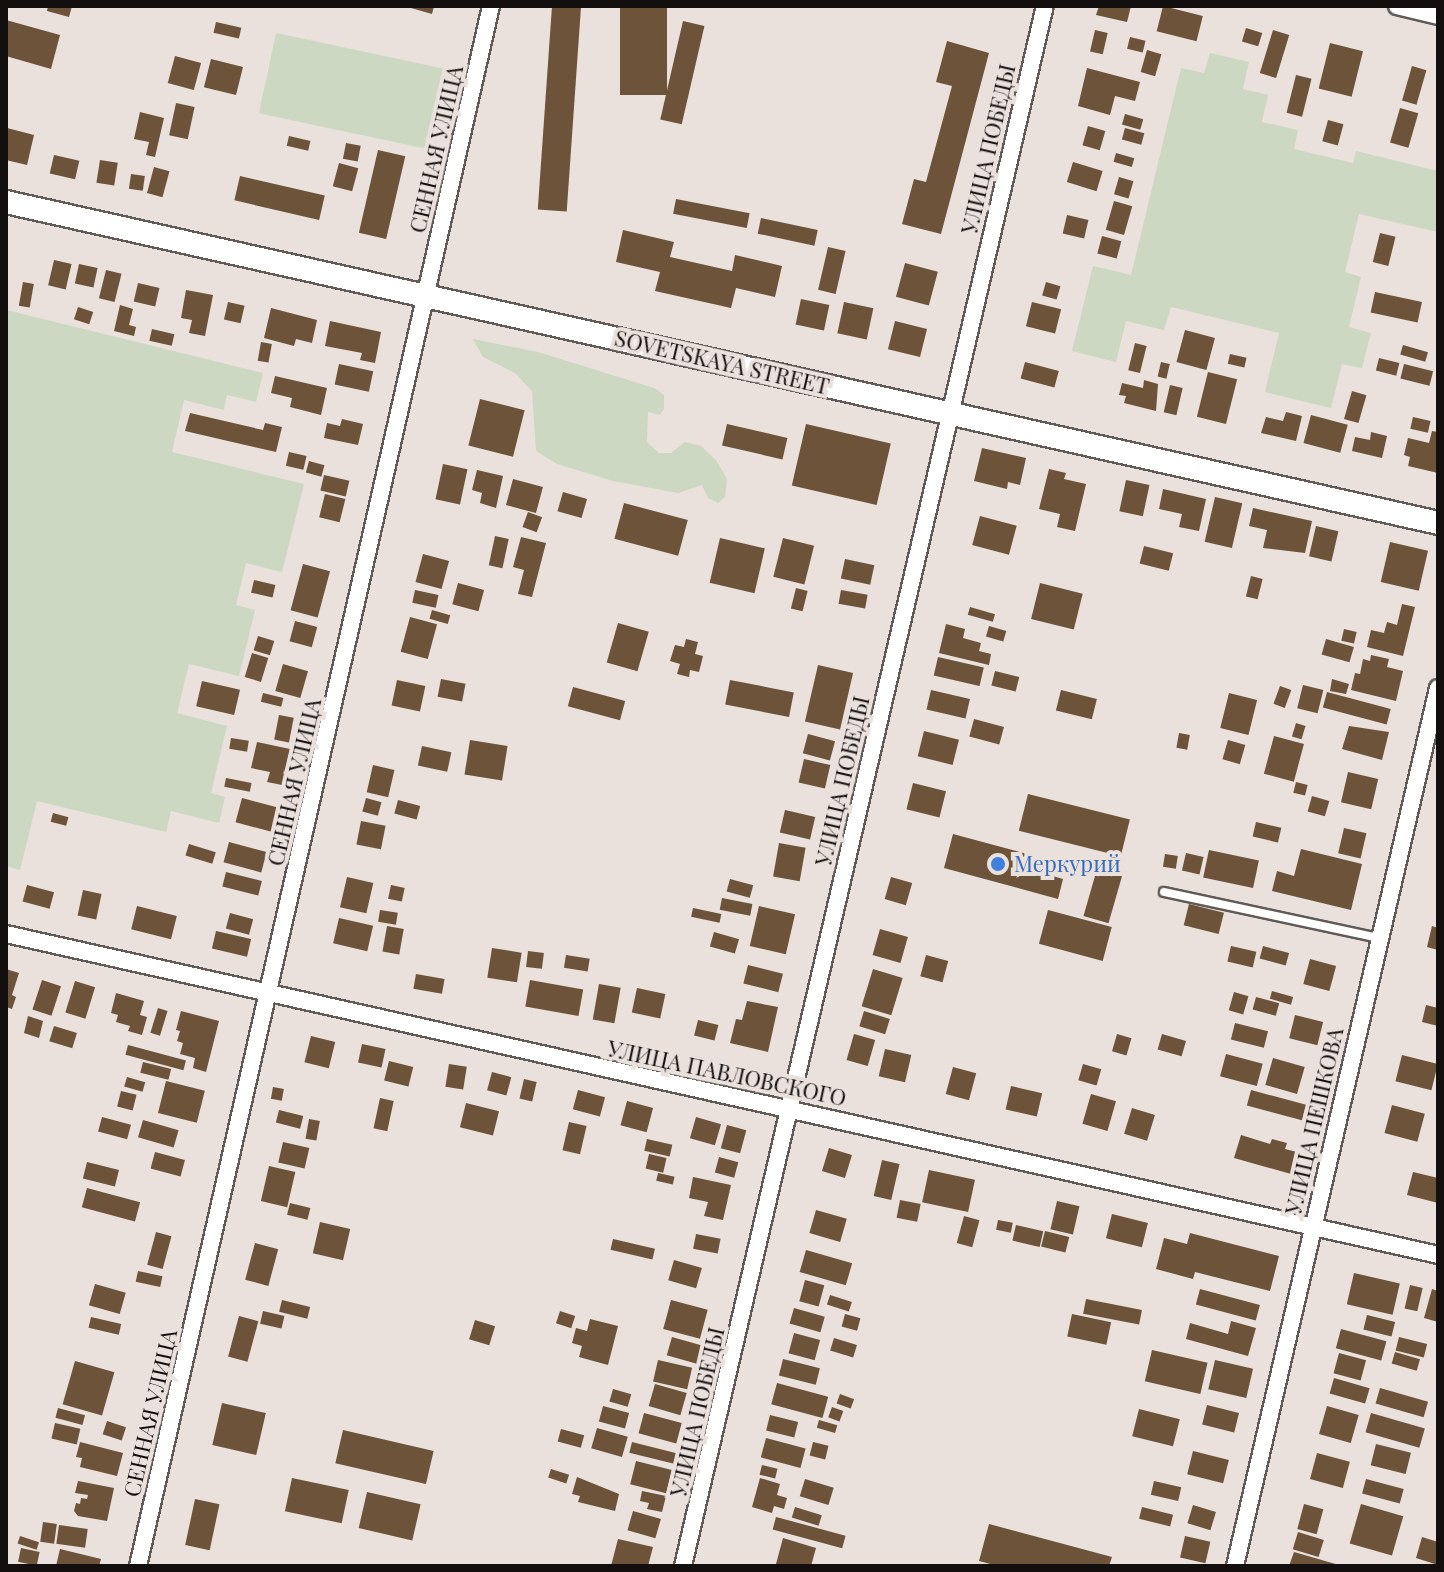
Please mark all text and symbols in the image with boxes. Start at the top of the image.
street label: УЛИЦА ПОБЕДЫ [956,61,1020,237]
street label: СЕННАЯ УЛИЦА [404,63,468,235]
street label: SOVETSKAYA STREET [612,324,832,400]
street label: УЛИЦА ПОБЕДЫ [810,693,874,869]
street label: СЕННАЯ УЛИЦА [262,696,326,868]
place label: Меркурий [1014,851,1121,877]
marker: Меркурий [989,855,1007,873]
street label: УЛИЦА ПЕШКОВА [1280,1025,1348,1217]
street label: УЛИЦА ПАВЛОВСКОГО [605,1035,849,1111]
street label: УЛИЦА ПОБЕДЫ [665,1324,729,1500]
street label: СЕННАЯ УЛИЦА [118,1327,182,1499]

